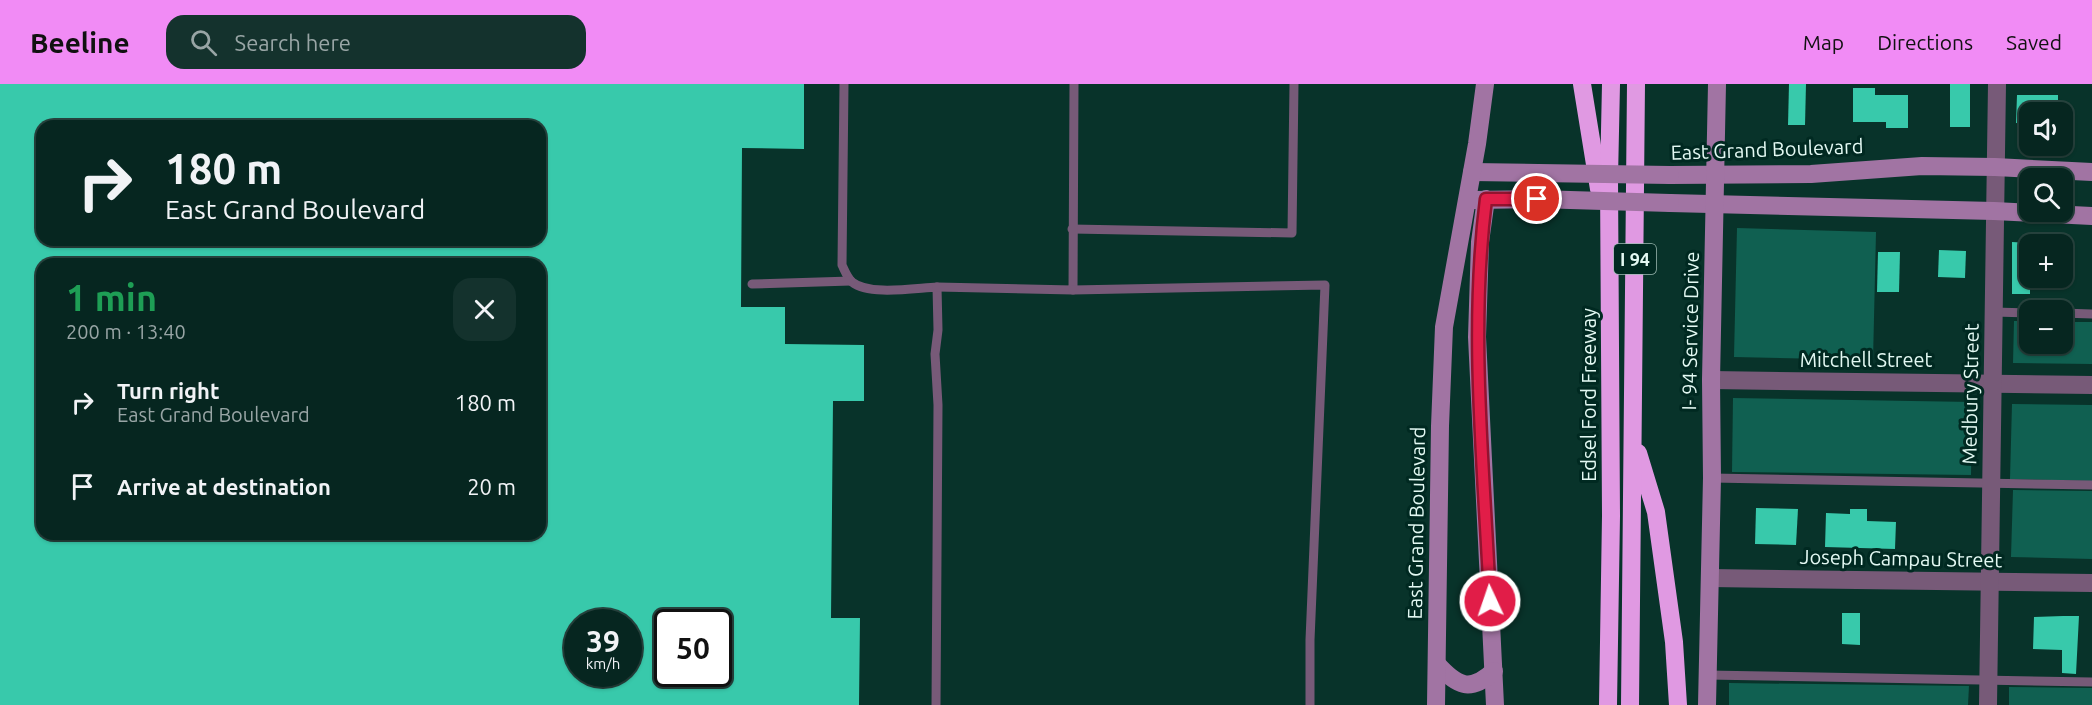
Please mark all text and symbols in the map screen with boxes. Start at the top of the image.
search box [166,15,586,69]
icon: search [187,26,220,59]
text: Beeline [30,27,130,58]
text: Search here [235,30,351,55]
text: Map [1803,30,1844,54]
text: Directions [1877,30,1973,54]
text: Saved [2006,30,2062,54]
map controls [2019,102,2073,354]
button: sound [2019,102,2073,156]
street label: East Grand Boulevard [1670,134,1864,164]
icon: right [66,144,144,222]
text: 180 m [165,145,282,192]
button: search [2019,168,2073,222]
pin [1511,173,1562,224]
icon: arrive [1520,182,1553,215]
text: East Grand Boulevard [165,194,425,224]
button: + [2019,234,2073,288]
road number: I 94 [1614,244,1656,274]
street label: I- 94 Service Drive [1677,251,1703,411]
text: 1 min [66,277,157,318]
button: close [453,278,516,341]
button: − [2019,300,2073,354]
street label: Edsel Ford Freeway [1577,308,1600,482]
text: 200 m · 13:40 [66,320,186,343]
street label: Medbury Street [1957,323,1983,465]
street label: Mitchell Street [1800,348,1932,371]
text: Turn right [117,378,219,403]
icon: right [66,386,99,419]
text: 180 m [455,390,516,415]
text: East Grand Boulevard [117,403,310,426]
street label: East Grand Boulevard [1403,426,1429,620]
icon: arrive [66,470,99,503]
text: Arrive at destination [117,474,331,499]
text: 20 m [467,474,516,499]
street label: Joseph Campau Street [1800,545,2003,571]
position arrow [1458,569,1522,633]
speed limit sign: 50 [654,609,732,687]
text: 39 [586,624,620,658]
text: km/h [586,655,620,672]

